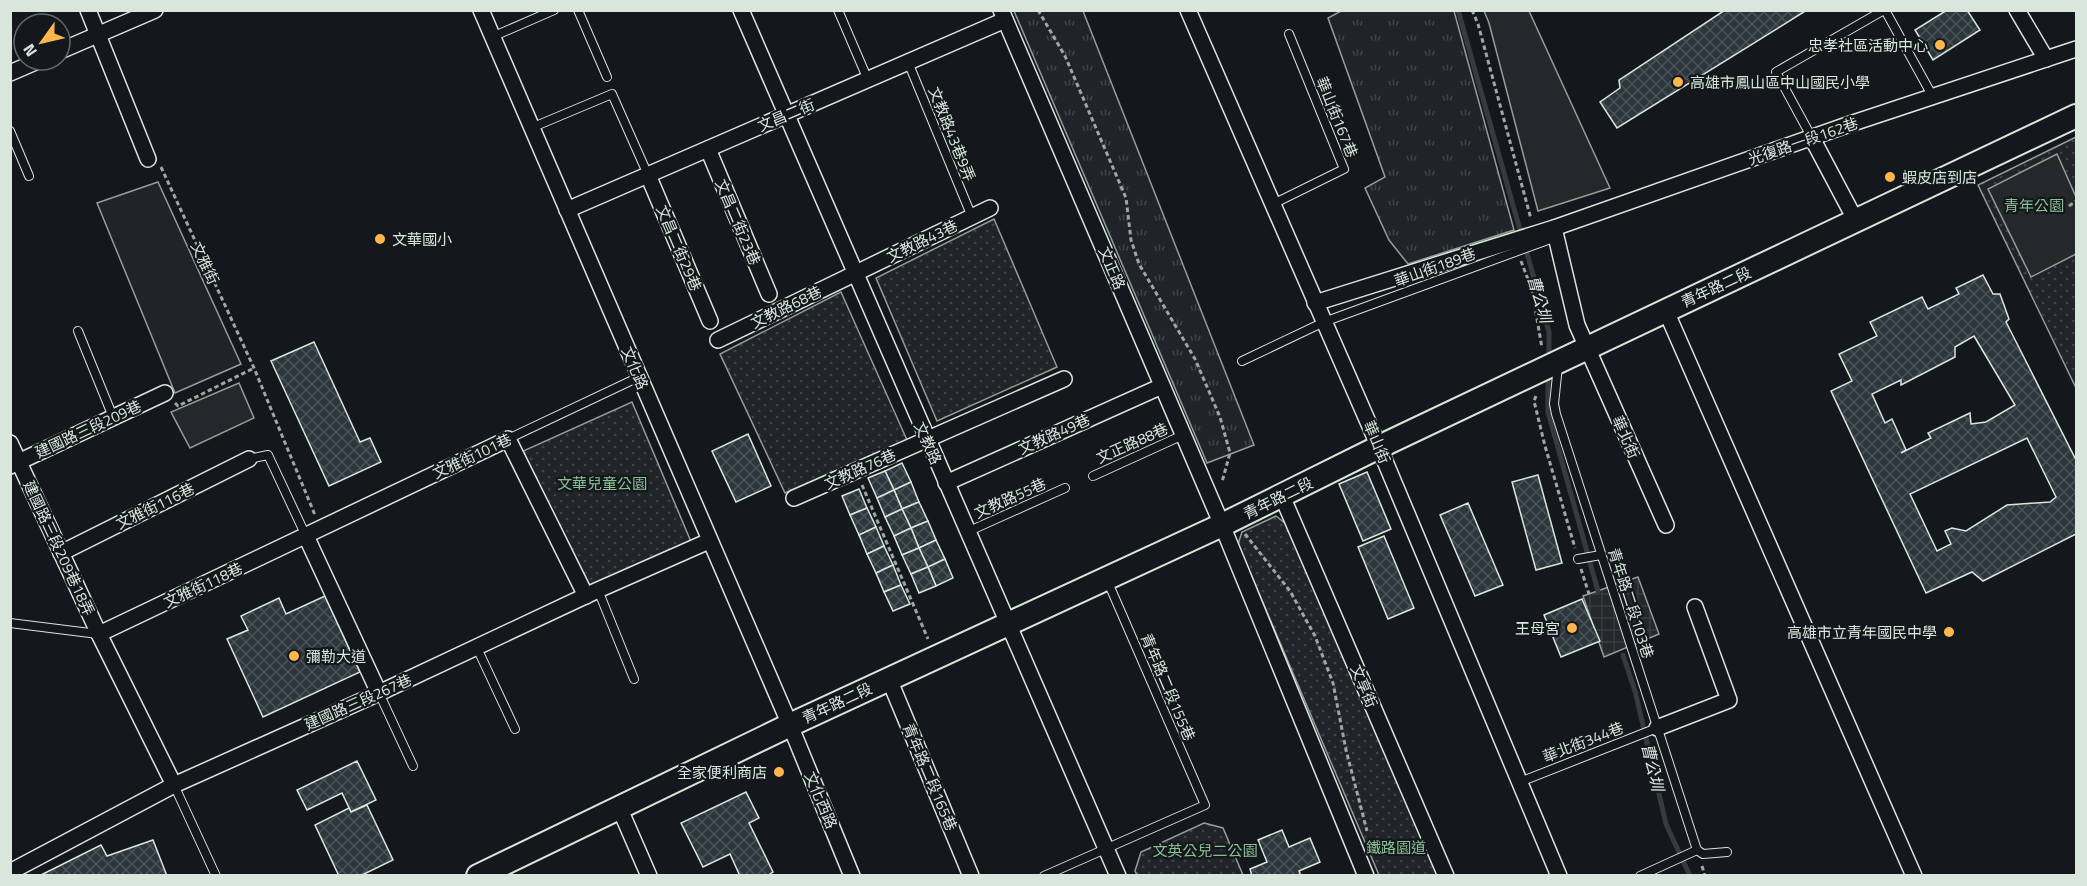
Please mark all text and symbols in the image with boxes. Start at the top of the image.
north arrow [12,12,72,72]
place label: 忠孝社區活動中心 [1808,34,1928,57]
marker: 忠孝社區活動中心 [1933,38,1947,52]
text: N [17,39,43,62]
place label: 高雄市鳳山區中山國民小學 [1690,71,1870,94]
street label: 華山街167巷 [1310,73,1364,161]
marker: 高雄市鳳山區中山國民小學 [1671,75,1685,89]
street label: 文教路43巷9弄 [923,83,981,185]
street label: 文昌二街 [754,93,818,137]
street label: 光復路一段162巷 [1745,111,1861,171]
place label: 蝦皮店到店 [1902,166,1977,189]
marker: 蝦皮店到店 [1883,170,1897,184]
street label: 文昌二街23巷 [709,175,767,269]
park label: 青年公園 [2004,194,2064,217]
street label: 文昌二街29巷 [650,201,708,295]
street label: 文教路43巷 [882,214,962,268]
place label: 文華國小 [392,228,452,251]
marker: 文華國小 [373,232,387,246]
street label: 文雅街 [185,238,225,288]
street label: 華山街189巷 [1391,242,1479,292]
street label: 文正路 [1093,243,1131,293]
street label: 青年路二段 [1677,261,1755,313]
water label: 曹公圳 [1522,273,1559,327]
street label: 文教路68巷 [746,280,826,334]
street label: 文化路 [616,343,654,393]
street label: 建國路三段209巷 [31,394,145,464]
street label: 文教路49巷 [1014,408,1094,460]
street label: 華北街 [1606,412,1646,462]
street label: 文正路88巷 [1092,417,1172,469]
street label: 華山街 [1358,417,1396,467]
street label: 文教路 [908,418,948,468]
street label: 文雅街101巷 [429,428,515,484]
street label: 文教路76巷 [820,443,900,495]
street label: 青年路二段 [1239,471,1317,525]
park label: 文華兒童公園 [557,472,647,495]
street label: 文教路55巷 [970,472,1050,524]
street label: 建國路三段209巷18弄 [18,477,100,619]
street label: 文雅街116巷 [112,477,198,535]
street label: 青年路二段103巷 [1602,545,1660,661]
street label: 文雅街118巷 [160,557,246,613]
place label: 王母宮 [1515,617,1560,640]
marker: 王母宮 [1565,621,1579,635]
place label: 高雄市立青年國民中學 [1787,621,1937,644]
marker: 高雄市立青年國民中學 [1942,625,1956,639]
street label: 青年路二段155巷 [1135,629,1201,745]
place label: 彌勒大道 [306,645,366,668]
marker: 彌勒大道 [287,649,301,663]
street label: 文享街 [1345,661,1383,711]
street label: 建國路三段267巷 [301,668,415,736]
street label: 青年路二段 [798,677,876,729]
street label: 華北街344巷 [1539,716,1627,768]
street label: 青年路二段165巷 [897,719,963,835]
water label: 曹公圳 [1636,741,1671,795]
place label: 全家便利商店 [677,761,767,784]
marker: 全家便利商店 [772,765,786,779]
street label: 文化西路 [799,768,843,832]
park label: 鐵路園道 [1366,836,1426,859]
park label: 文英公兒二公園 [1152,839,1258,862]

